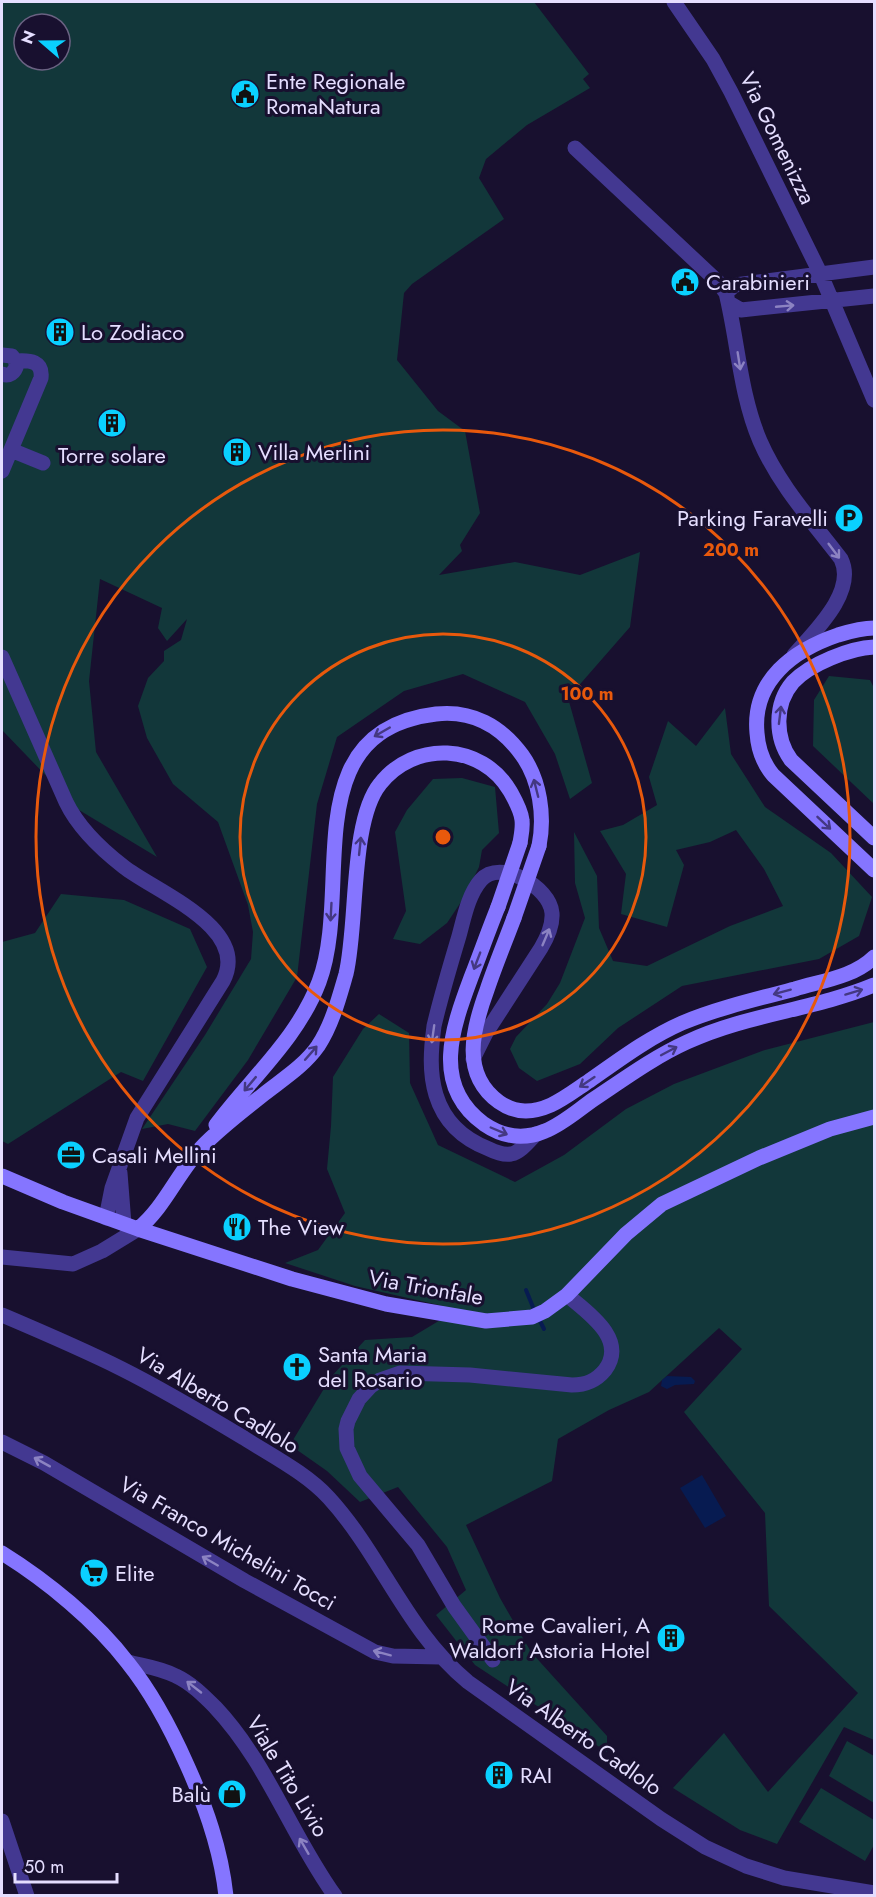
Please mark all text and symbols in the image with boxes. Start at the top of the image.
north arrow [12,12,72,72]
text: N [15,27,41,47]
place label: Ente Regionale RomaNatura [266,65,405,122]
street label: Via Gomenizza [732,66,824,210]
public building icon: Ente Regionale RomaNatura [229,78,261,110]
public building icon: Carabinieri [669,266,701,298]
place label: Carabinieri [706,266,810,298]
one-way arrow [775,300,795,311]
building icon: Lo Zodiaco [44,316,76,348]
place label: Lo Zodiaco [81,316,184,348]
one-way arrow [734,351,745,370]
building icon: Torre solare [96,407,128,439]
building icon: Villa Merlini [221,436,253,468]
place label: Villa Merlini [258,436,370,468]
place label: Torre solare [58,439,166,471]
place label: Parking Faravelli [677,502,828,534]
parking icon: Parking Faravelli [833,502,865,534]
text: 200 m [703,537,759,563]
one-way arrow [828,542,841,558]
text: 100 m [560,681,614,707]
one-way arrow [775,706,786,726]
one-way arrow [374,727,391,739]
one-way arrow [530,779,542,798]
one-way arrow [816,816,831,830]
centre of rings [433,827,453,847]
one-way arrow [355,837,366,856]
one-way arrow [326,902,337,921]
one-way arrow [541,928,552,946]
one-way arrow [471,952,482,970]
one-way arrow [844,986,863,997]
one-way arrow [772,987,791,998]
one-way arrow [428,1024,439,1043]
one-way arrow [305,1045,318,1061]
one-way arrow [660,1045,677,1057]
one-way arrow [243,1076,257,1091]
one-way arrow [580,1076,596,1088]
one-way arrow [490,1126,508,1137]
office icon: Casali Mellini [55,1139,87,1171]
place label: Casali Mellini [92,1139,217,1171]
restaurant icon: The View [221,1211,253,1243]
place label: The View [258,1211,344,1243]
street label: Via Trionfale [366,1261,486,1313]
place label: Santa Maria del Rosario [318,1338,427,1395]
street label: Via Alberto Cadlolo [131,1339,305,1461]
church icon: Santa Maria del Rosario [281,1351,313,1383]
one-way arrow [34,1456,51,1468]
street label: Via Franco Michelini Tocci [114,1468,342,1618]
one-way arrow [202,1554,219,1566]
supermarket icon: Elite [78,1557,110,1589]
place label: Elite [115,1557,155,1589]
place label: Rome Cavalieri, A Waldorf Astoria Hotel [449,1609,650,1666]
building icon: Rome Cavalieri, A Waldorf Astoria Hotel [655,1622,687,1654]
one-way arrow [373,1647,392,1658]
street label: Via Alberto Cadlolo [499,1671,669,1803]
one-way arrow [186,1681,202,1694]
street label: Viale Tito Livio [239,1709,337,1843]
building icon: RAI [483,1759,515,1791]
place label: RAI [520,1759,552,1791]
place label: Balù [172,1778,211,1810]
shop icon: Balù [216,1778,248,1810]
one-way arrow [298,1838,310,1855]
scale bar [15,1846,117,1884]
text: 50 m [24,1854,64,1880]

